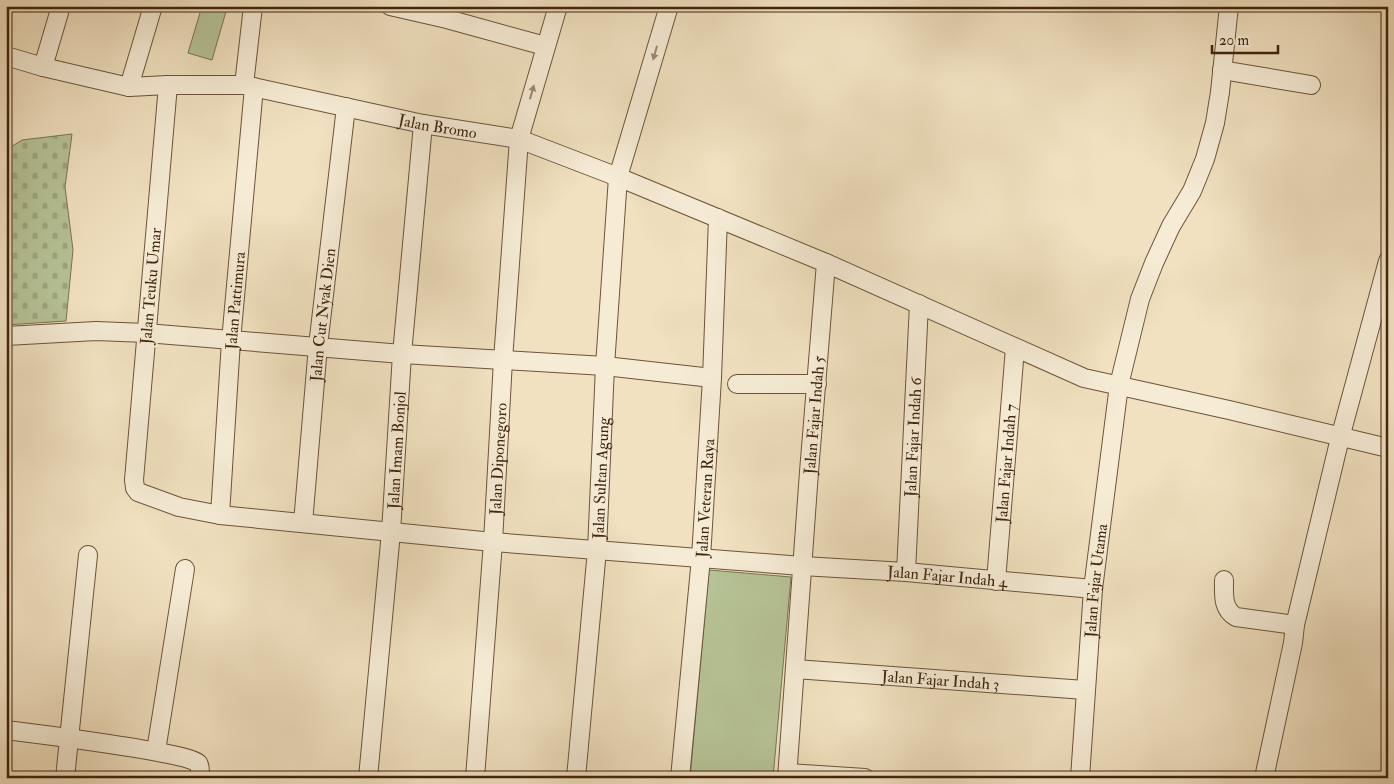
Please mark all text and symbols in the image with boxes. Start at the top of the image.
scale bar [1212,22,1278,54]
text: 20 m [1219,31,1249,50]
one-way arrow [650,46,658,61]
one-way arrow [529,84,537,99]
street label: Jalan Bromo [395,110,478,143]
street label: Jalan Teuku Umar [136,227,167,346]
street label: Jalan Cut Nyak Dien [306,247,340,384]
street label: Jalan Pattimura [221,250,250,351]
street label: Jalan Fajar Indah 5 [800,355,829,476]
street label: Jalan Fajar Indah 6 [901,376,926,499]
street label: Jalan Imam Bonjol [383,391,411,511]
street label: Jalan Diponegoro [485,402,512,516]
street label: Jalan Fajar Indah 7 [992,403,1021,525]
street label: Jalan Sultan Agung [588,415,614,541]
street label: Jalan Veteran Raya [692,438,719,559]
street label: Jalan Fajar Utama [1081,522,1112,640]
street label: Jalan Fajar Indah 4 [886,562,1010,592]
street label: Jalan Fajar Indah 3 [880,666,1000,695]

